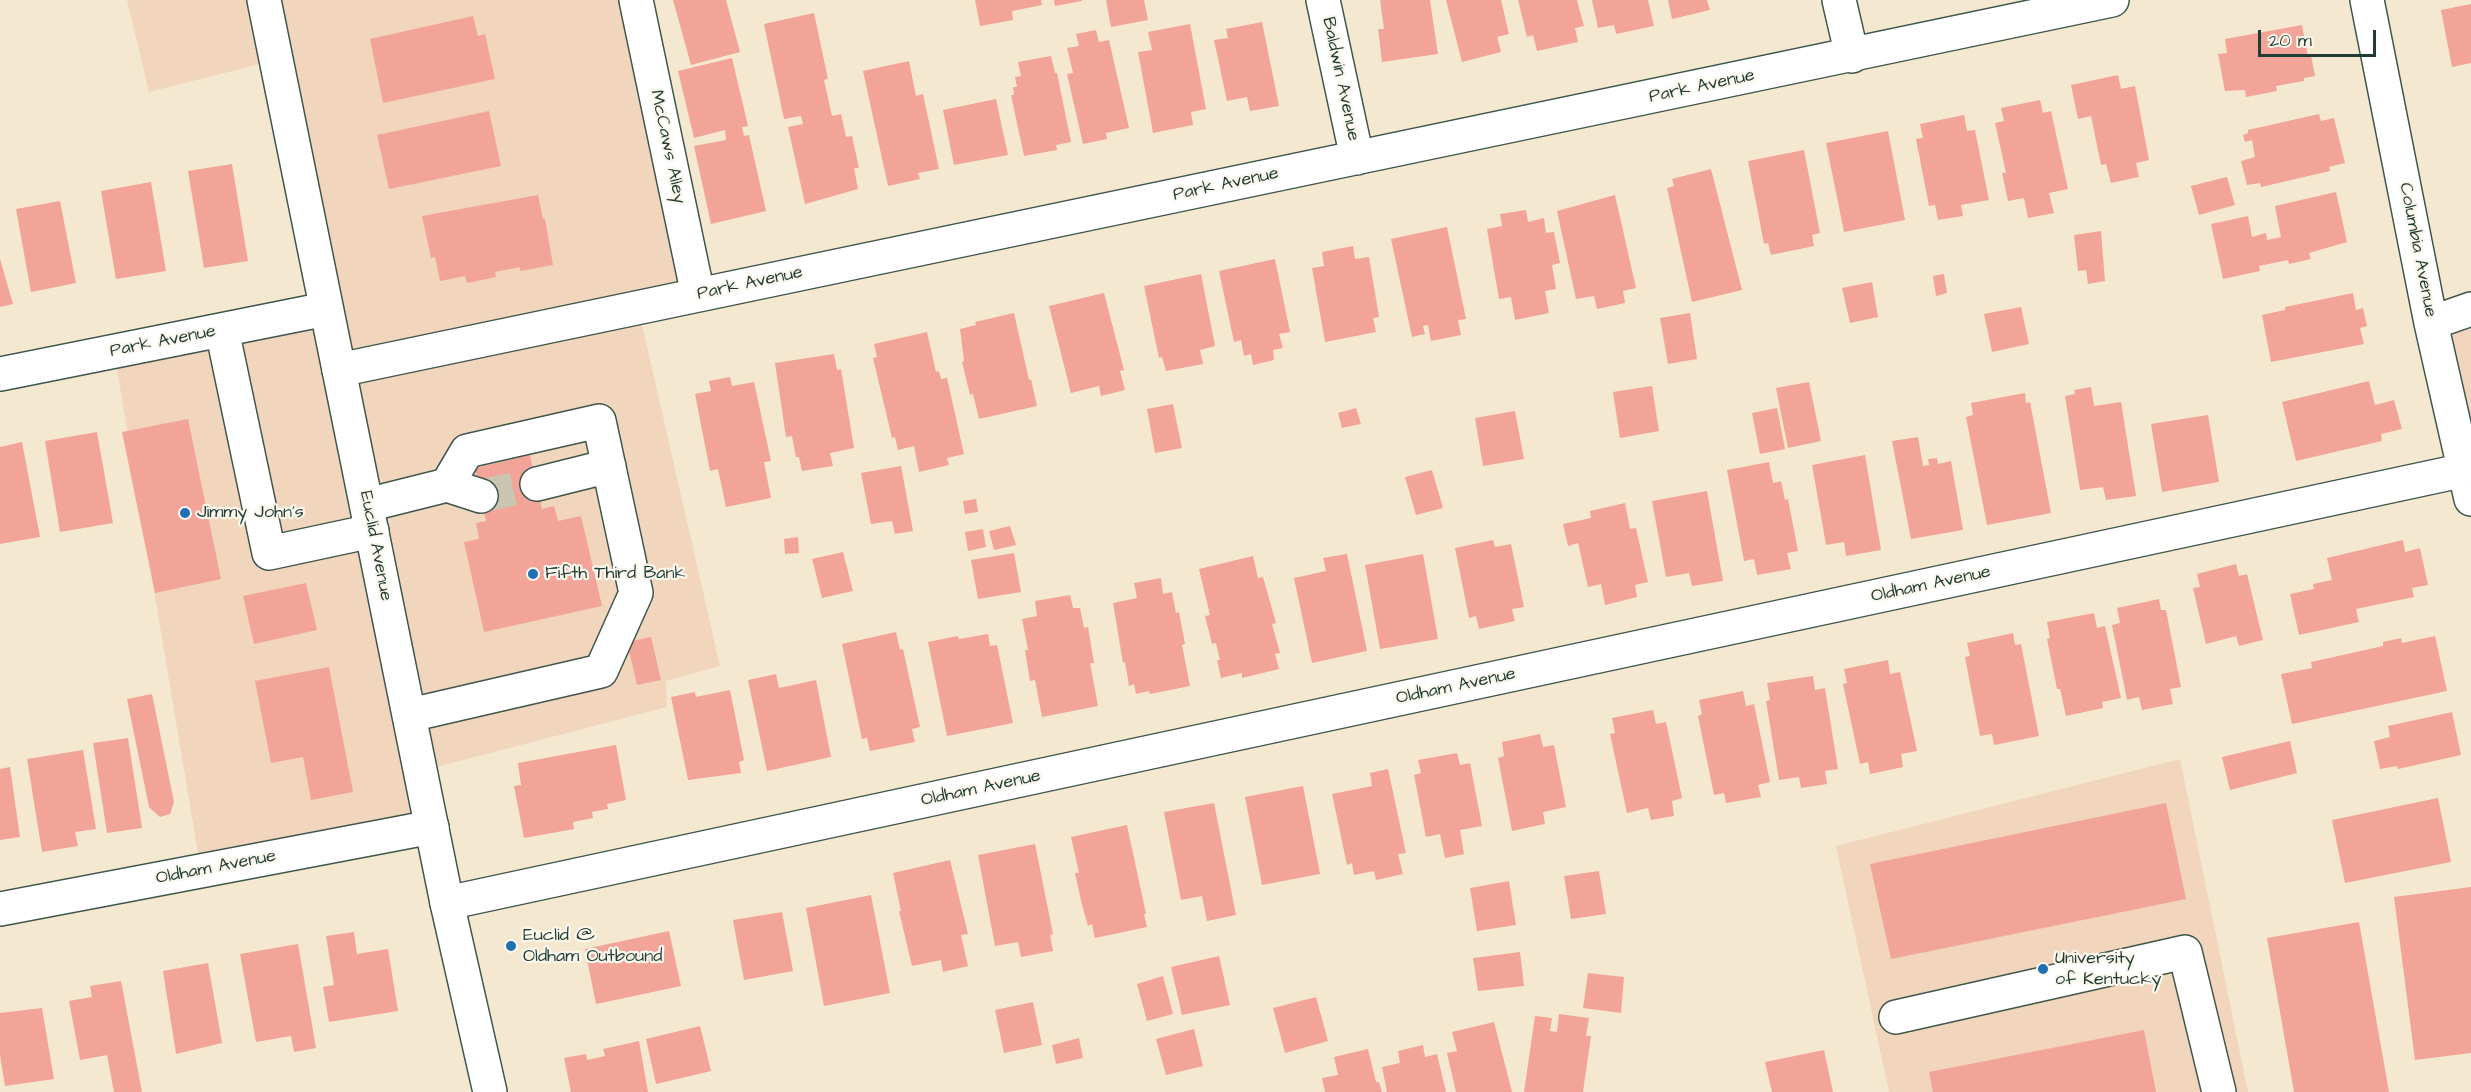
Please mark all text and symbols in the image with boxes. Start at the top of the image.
street label: Baldwin Avenue [1316,15,1364,143]
scale bar [2261,18,2380,56]
text: 20 m [2269,28,2312,53]
street label: Park Avenue [1647,65,1757,109]
street label: McCaws Alley [644,88,690,206]
street label: Park Avenue [1171,163,1281,207]
street label: Columbia Avenue [2393,181,2441,319]
street label: Park Avenue [695,262,805,306]
street label: Park Avenue [108,321,218,363]
street label: Euclid Avenue [354,489,396,603]
place label: Jimmy John's [197,502,304,524]
marker: Jimmy John's [178,506,192,520]
street label: Oldham Avenue [1869,562,1993,608]
place label: Fifth Third Bank [545,563,686,585]
marker: Fifth Third Bank [526,567,540,581]
street label: Oldham Avenue [1394,664,1518,710]
street label: Oldham Avenue [919,766,1043,812]
street label: Oldham Avenue [154,846,278,890]
place label: Euclid @ Oldham Outbound [523,925,662,968]
marker: Euclid @ Oldham Outbound [504,939,518,953]
place label: University of Kentucky [2055,948,2161,990]
marker: University of Kentucky [2036,962,2050,976]

